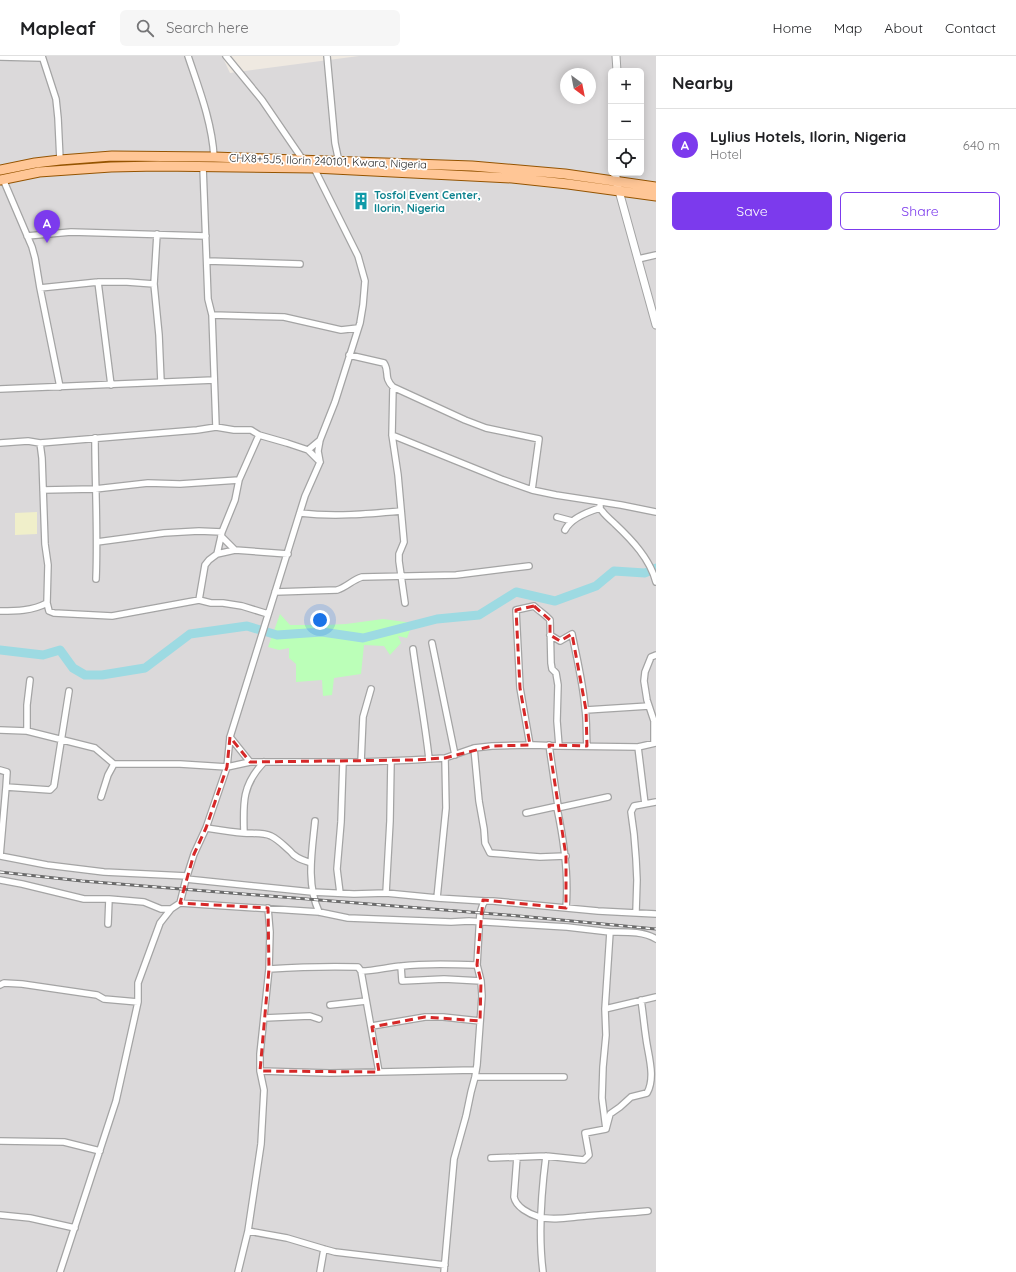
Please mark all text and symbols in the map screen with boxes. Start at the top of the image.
search box [120,10,400,46]
text: Mapleaf [20,16,96,40]
icon: search [134,17,156,39]
text: Search here [166,18,249,37]
text: Home [773,19,812,37]
text: Map [834,19,862,37]
text: About [884,19,923,37]
text: Contact [945,19,996,37]
north arrow [560,68,596,104]
map controls [608,68,644,176]
button: + [608,68,644,104]
text: Nearby [672,72,733,93]
button: − [608,104,644,140]
text: Lylius Hotels, Ilorin, Nigeria [710,127,906,146]
text: A [681,137,689,153]
text: 640 m [963,137,1000,153]
button: locate [608,140,644,176]
text: Hotel [710,146,742,162]
street label: CHX8+5J5, Ilorin 240101, Kwara, Nigeria [229,151,427,171]
place label: Tosfol Event Center, Ilorin, Nigeria [374,188,481,215]
building icon: Tosfol Event Center, Ilorin, Nigeria [351,191,371,211]
button: Save [672,192,832,230]
button: Share [840,192,1000,230]
pin: A [34,210,60,243]
your location [310,610,330,630]

